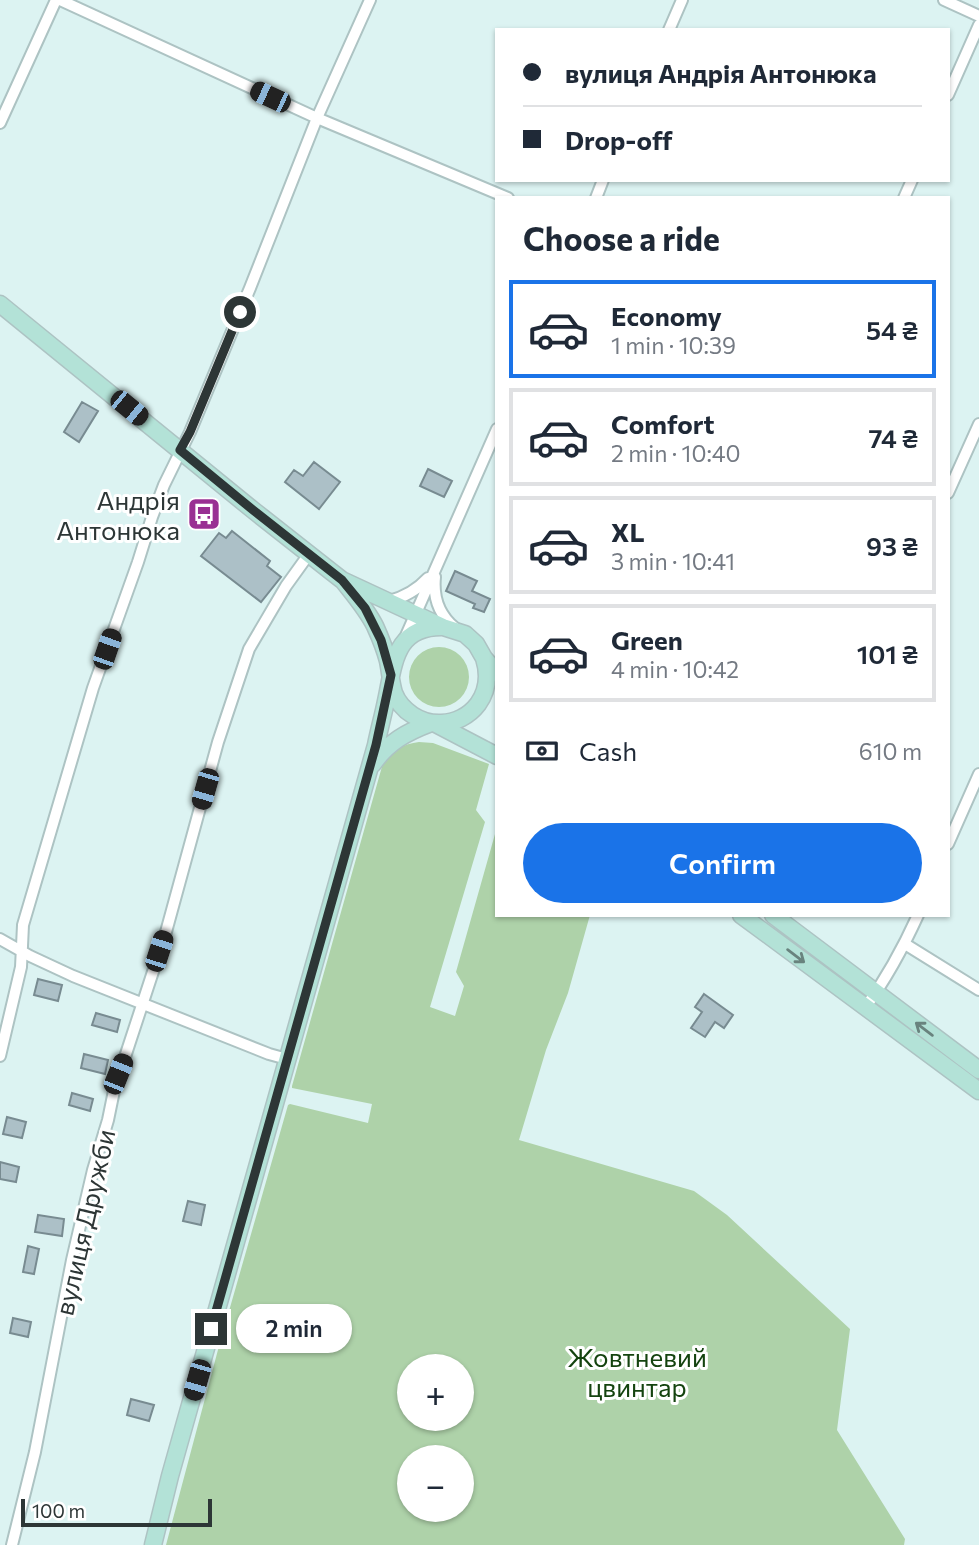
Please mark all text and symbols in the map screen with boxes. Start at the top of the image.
text: вулиця Андрія Антонюка [565,57,876,88]
car [247,79,294,115]
text: Drop-off [565,124,672,155]
text: Choose a ride [523,218,720,258]
route start [224,296,256,328]
icon: car [527,298,590,361]
text: Economy [611,300,722,331]
text: 54 ₴ [866,314,918,345]
text: 1 min · 10:39 [611,331,736,359]
car [107,387,152,429]
icon: car [527,406,590,469]
text: Comfort [611,408,714,439]
text: 74 ₴ [869,422,918,453]
text: 2 min · 10:40 [611,439,741,467]
place label: Андрія Антонюка [56,484,180,545]
bus stop icon: Андрія Антонюка [185,495,223,533]
icon: car [527,514,590,577]
text: XL [611,516,645,547]
text: 93 ₴ [866,530,918,561]
text: 3 min · 10:41 [611,547,735,575]
icon: car [527,622,590,685]
text: Green [611,624,683,655]
car [91,626,124,672]
text: 101 ₴ [857,638,918,669]
text: 4 min · 10:42 [611,655,739,683]
icon: cash [523,732,561,770]
text: Cash [579,735,637,766]
text: 610 m [859,737,922,765]
car [190,766,221,812]
button: Confirm [523,823,922,903]
car [143,928,176,974]
one-way arrow [786,949,805,963]
one-way arrow [915,1022,934,1037]
car [101,1051,136,1097]
street label: вулиця Дружби [48,1126,120,1318]
callout: 2 min [235,1304,351,1354]
route end [195,1313,227,1345]
text: 2 min [266,1314,322,1342]
park label: Жовтневий цвинтар [567,1341,707,1402]
map controls [397,1354,474,1522]
button: + [397,1354,474,1431]
car [182,1357,213,1403]
button: − [397,1445,474,1522]
scale bar [21,1496,212,1528]
text: 100 m [32,1499,85,1522]

